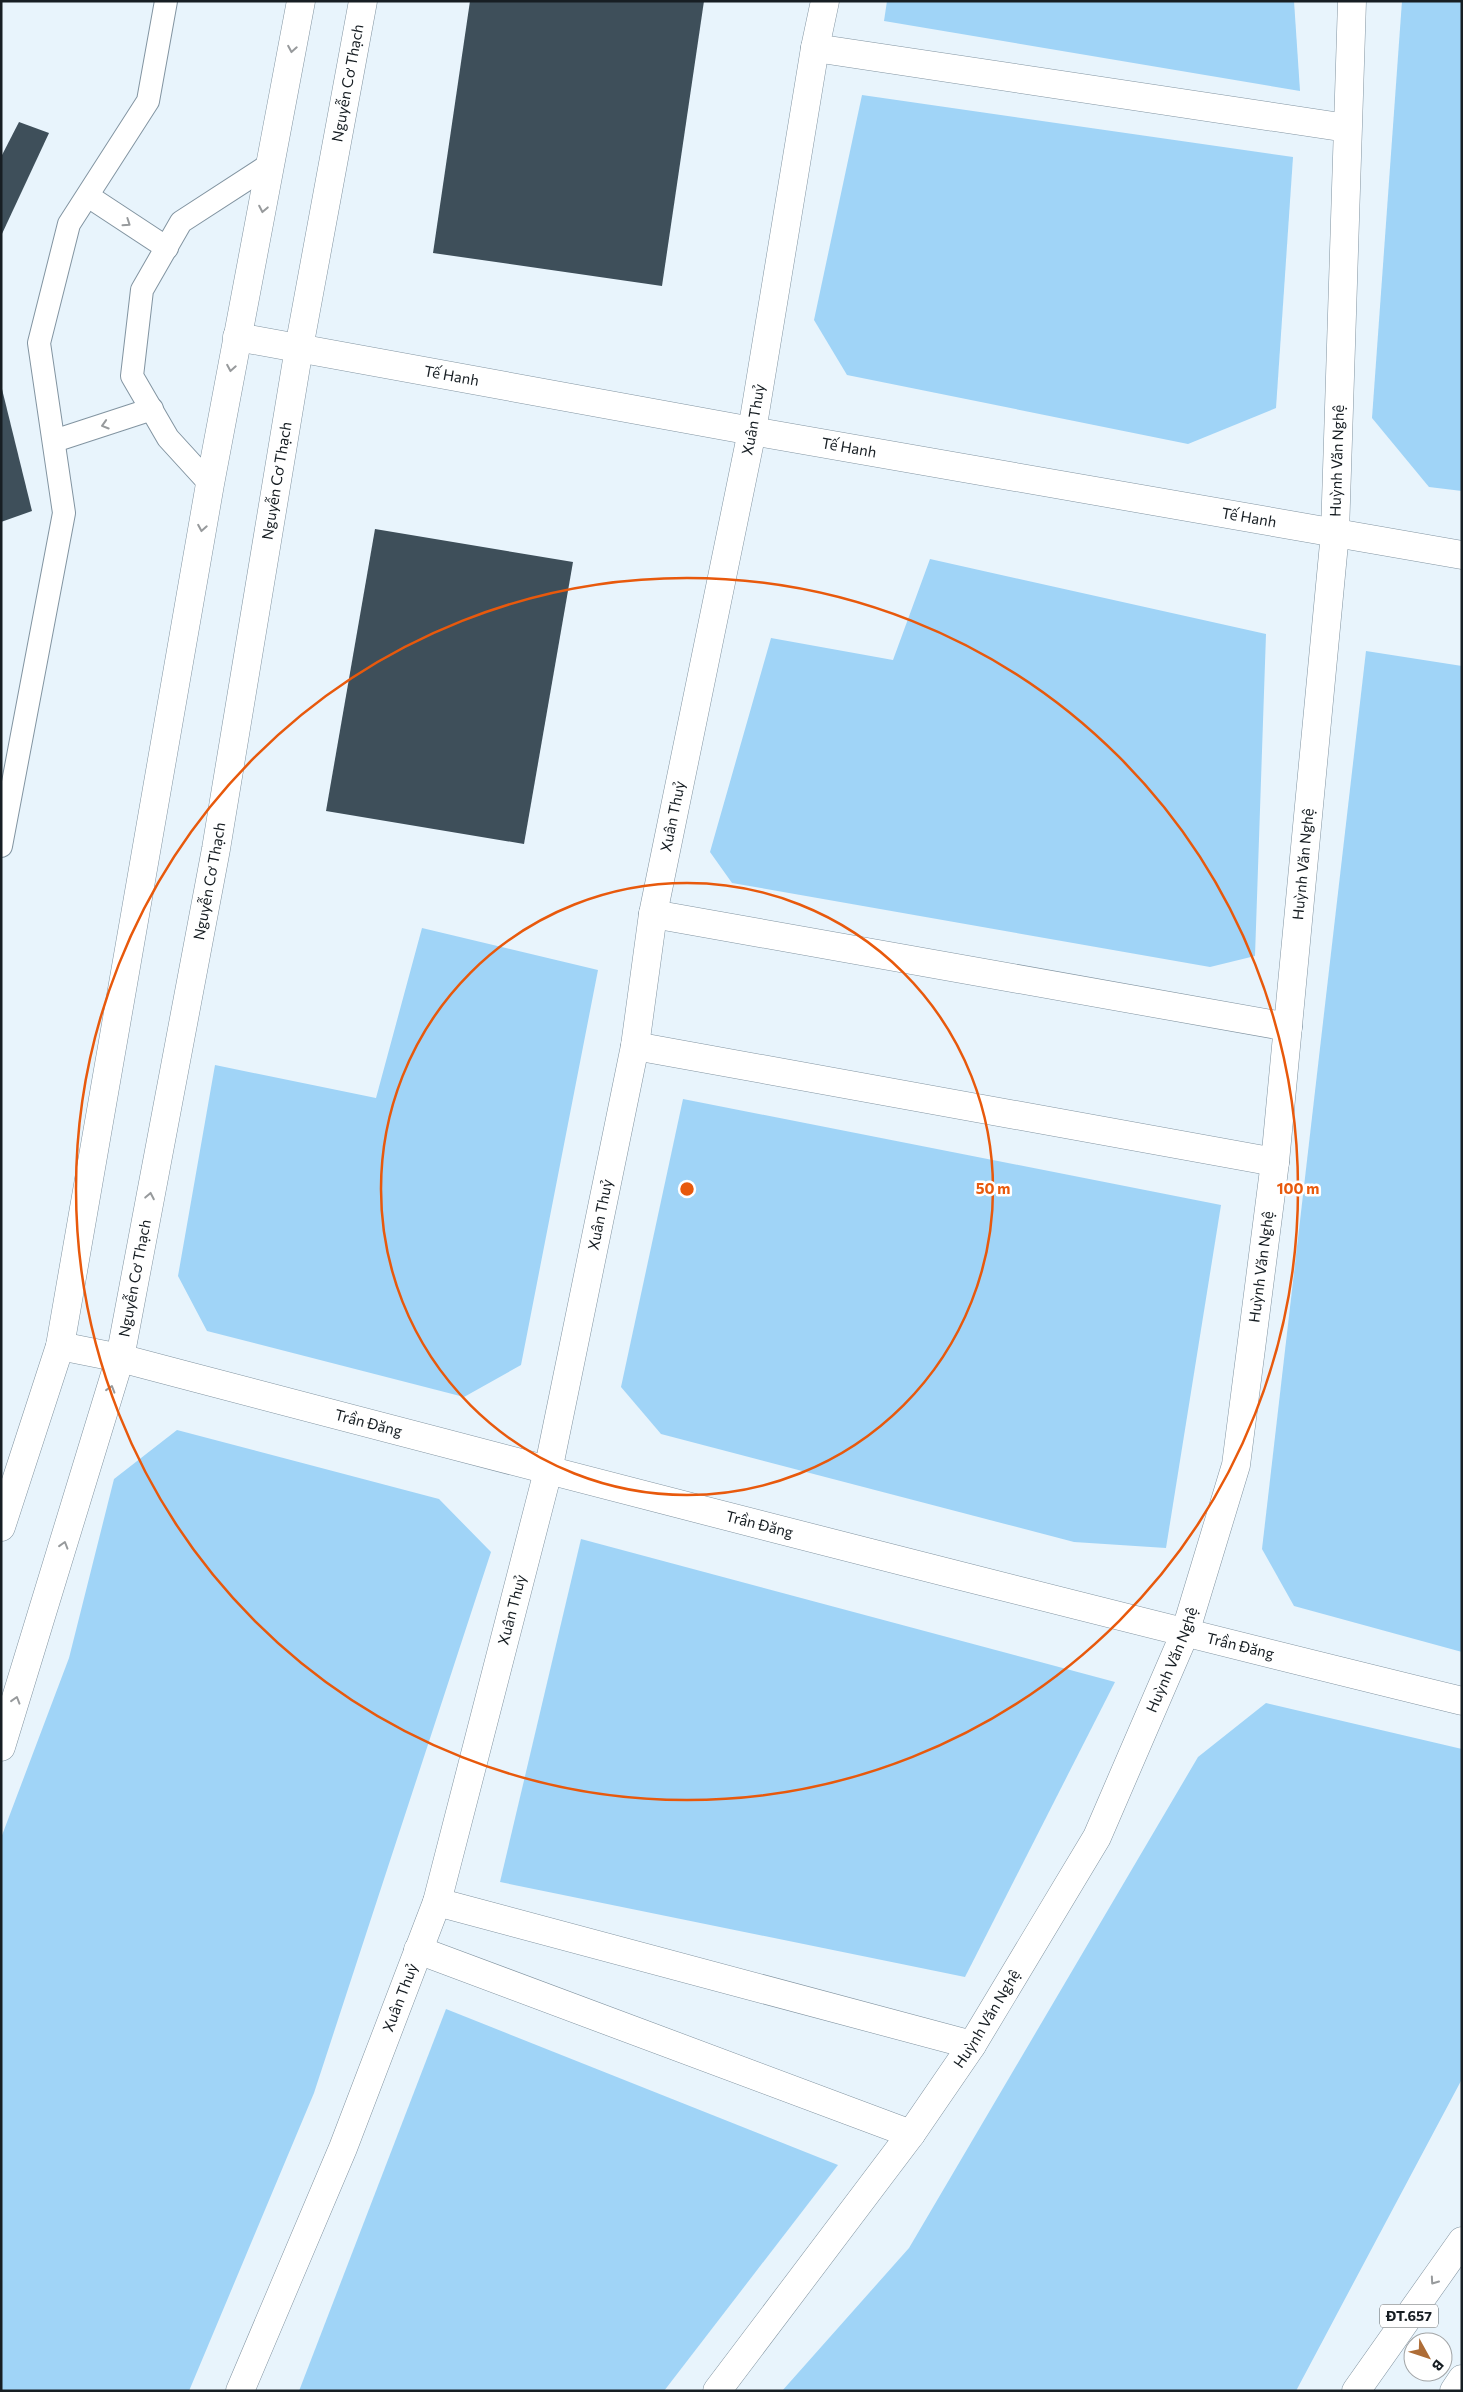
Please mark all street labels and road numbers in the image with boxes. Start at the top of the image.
street label: Nguyễn Cơ Thạch [327,22,367,143]
street label: Tế Hanh [423,361,481,389]
street label: Xuân Thuỷ [737,382,768,457]
street label: Huỳnh Văn Nghệ [1326,404,1347,517]
street label: Nguyễn Cơ Thạch [257,420,295,541]
street label: Tế Hanh [820,433,878,461]
street label: Tế Hanh [1220,503,1278,530]
street label: Xuân Thuỷ [656,779,688,853]
street label: Huỳnh Văn Nghệ [1288,807,1317,921]
street label: Nguyễn Cơ Thạch [189,821,228,941]
street label: Xuân Thuỷ [583,1177,616,1252]
street label: Huỳnh Văn Nghệ [1244,1210,1277,1324]
street label: Nguyễn Cơ Thạch [114,1218,154,1338]
street label: Trần Đăng [333,1405,404,1440]
street label: Trần Đăng [724,1506,795,1541]
street label: Xuân Thuỷ [494,1572,529,1647]
street label: Huỳnh Văn Nghệ [1142,1605,1200,1715]
street label: Trần Đăng [1205,1628,1276,1662]
street label: Xuân Thuỷ [378,1960,421,2034]
street label: Huỳnh Văn Nghệ [949,1966,1023,2071]
road number: ĐT.657 [1380,2304,1438,2328]

